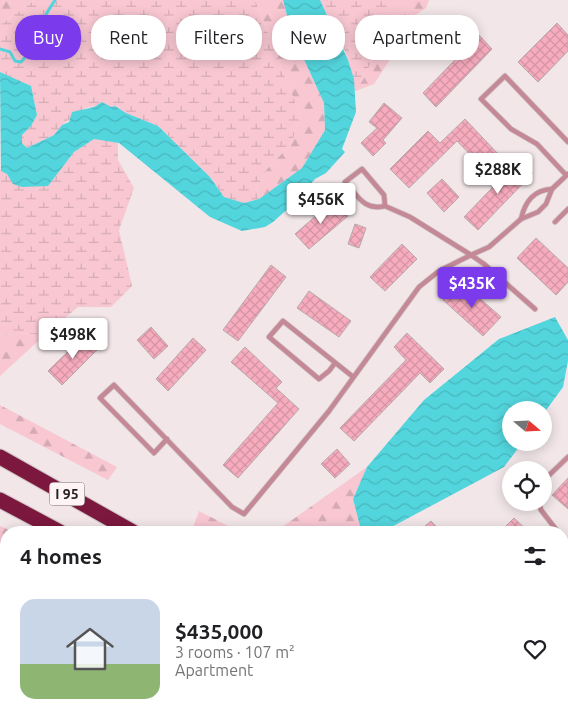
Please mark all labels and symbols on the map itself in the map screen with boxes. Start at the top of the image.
pin: $288K [463,152,533,195]
pin: $456K [286,182,356,225]
pin: $435K [437,266,507,309]
pin: $498K [38,318,108,360]
north arrow [502,401,552,451]
road number: I 95 [50,482,84,506]

